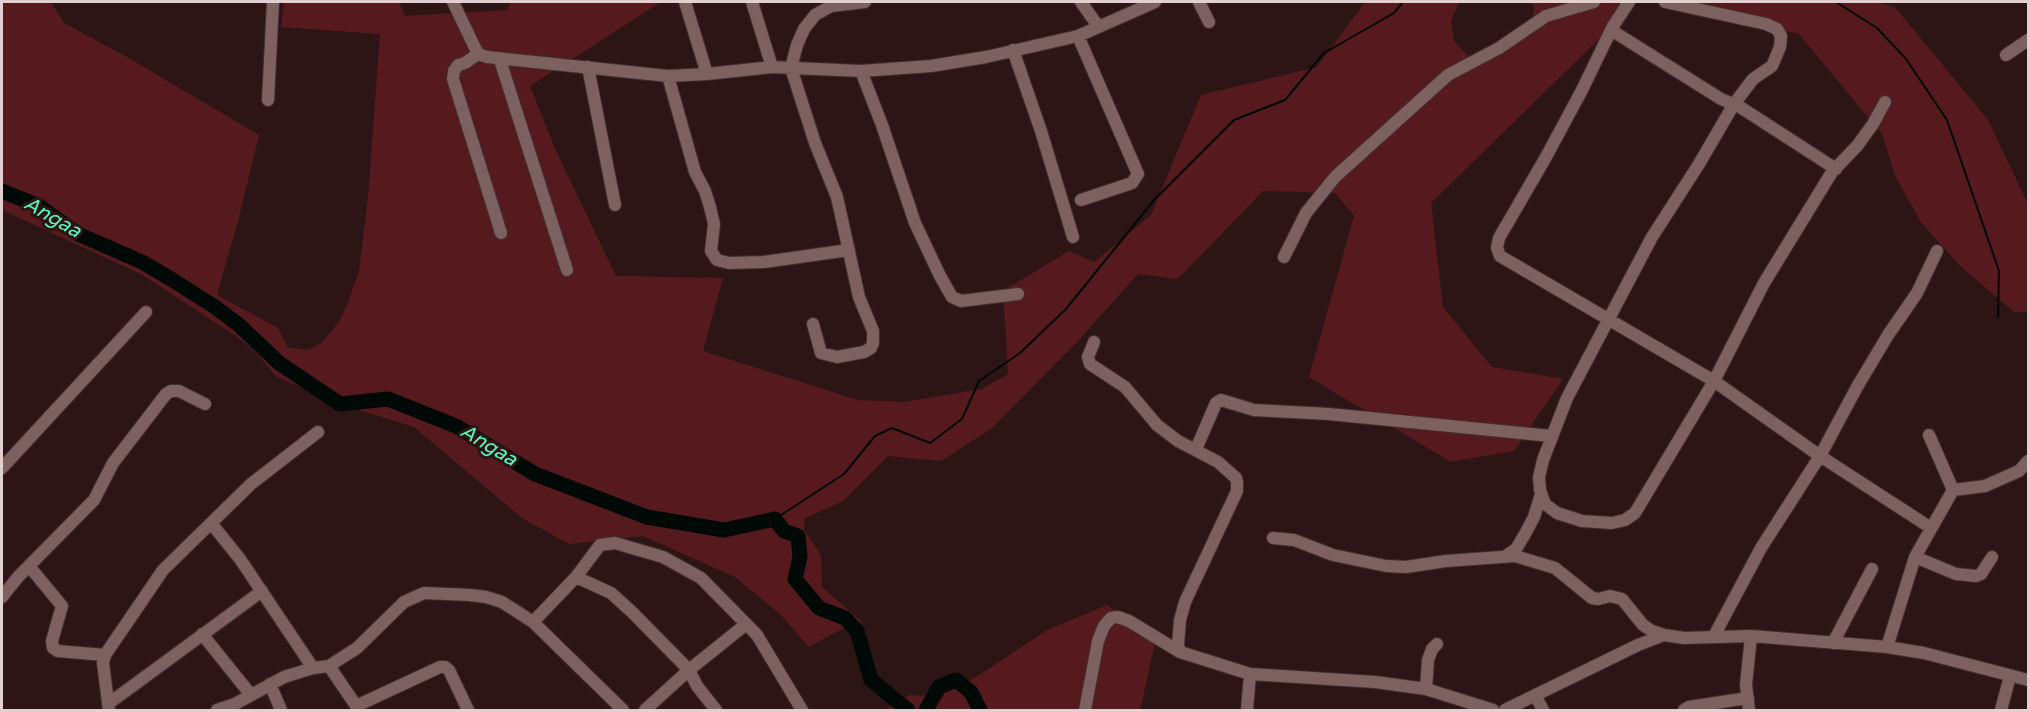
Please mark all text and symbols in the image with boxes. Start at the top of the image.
water label: Angaa [19,192,85,244]
water label: Angaa [455,420,521,472]

